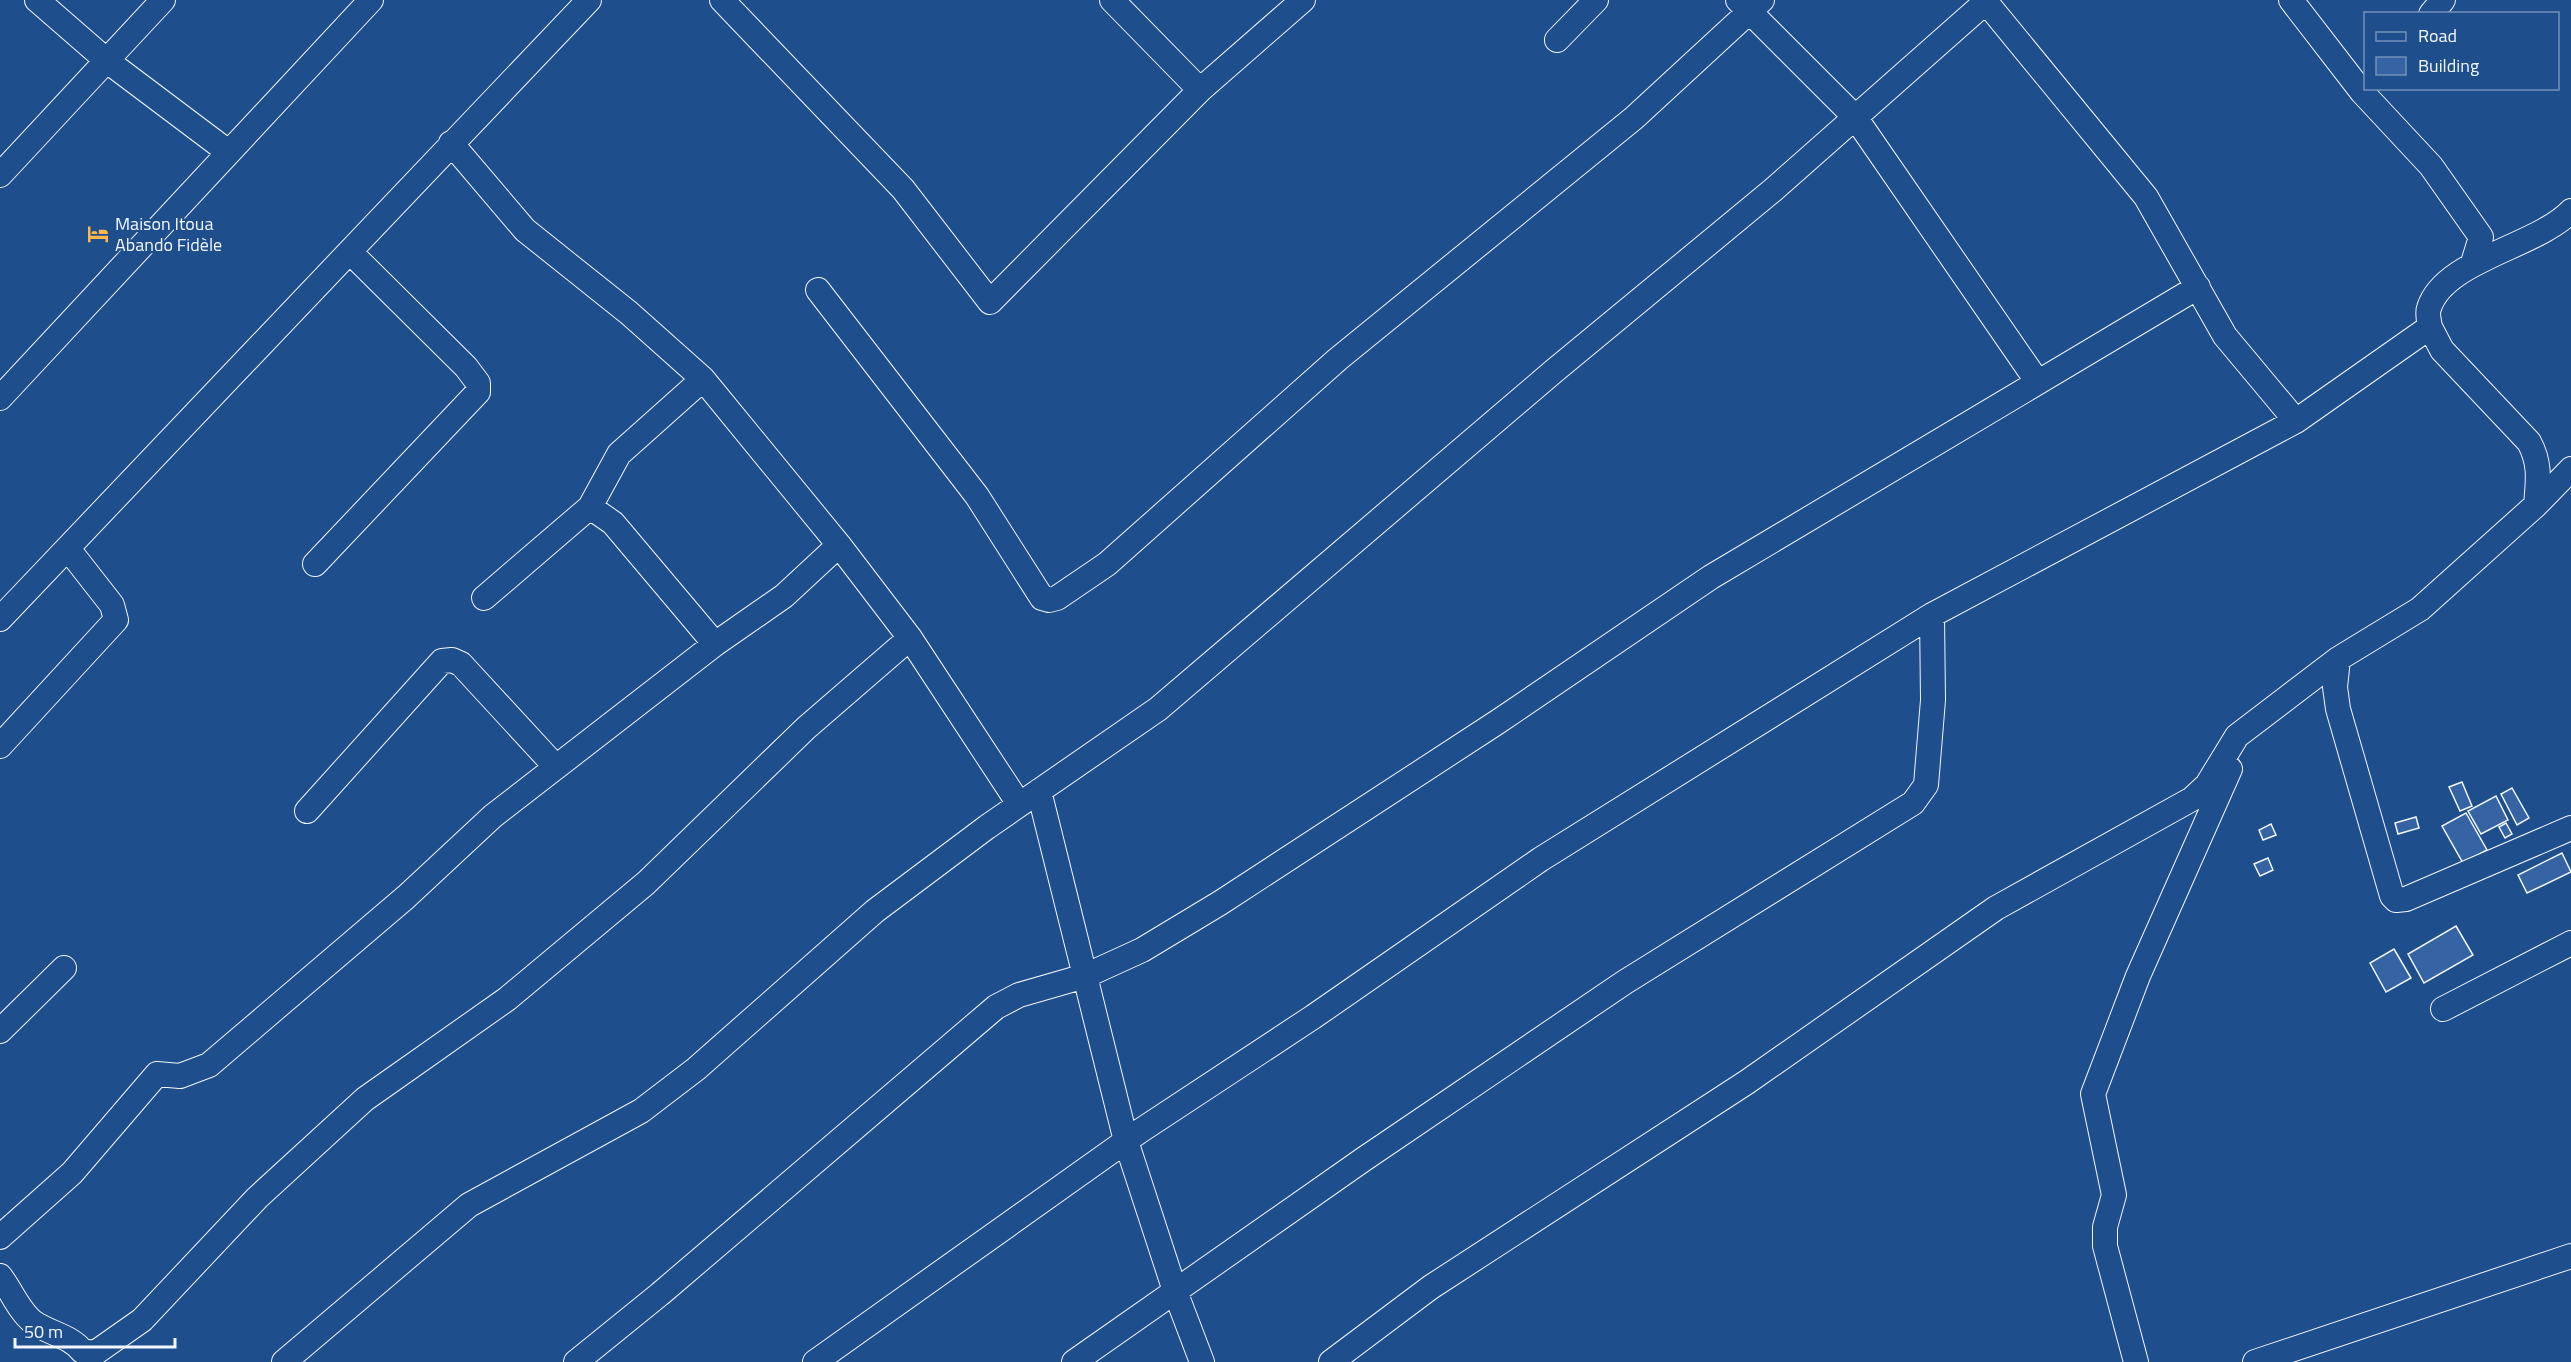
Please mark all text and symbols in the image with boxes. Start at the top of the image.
legend [2364,12,2559,90]
text: Road [2418,22,2457,49]
text: Building [2418,52,2479,79]
place label: Maison Itoua Abando Fidèle [115,210,222,258]
hotel icon: Maison Itoua Abando Fidèle [86,222,110,246]
scale bar [15,1311,176,1349]
text: 50 m [24,1318,63,1345]

